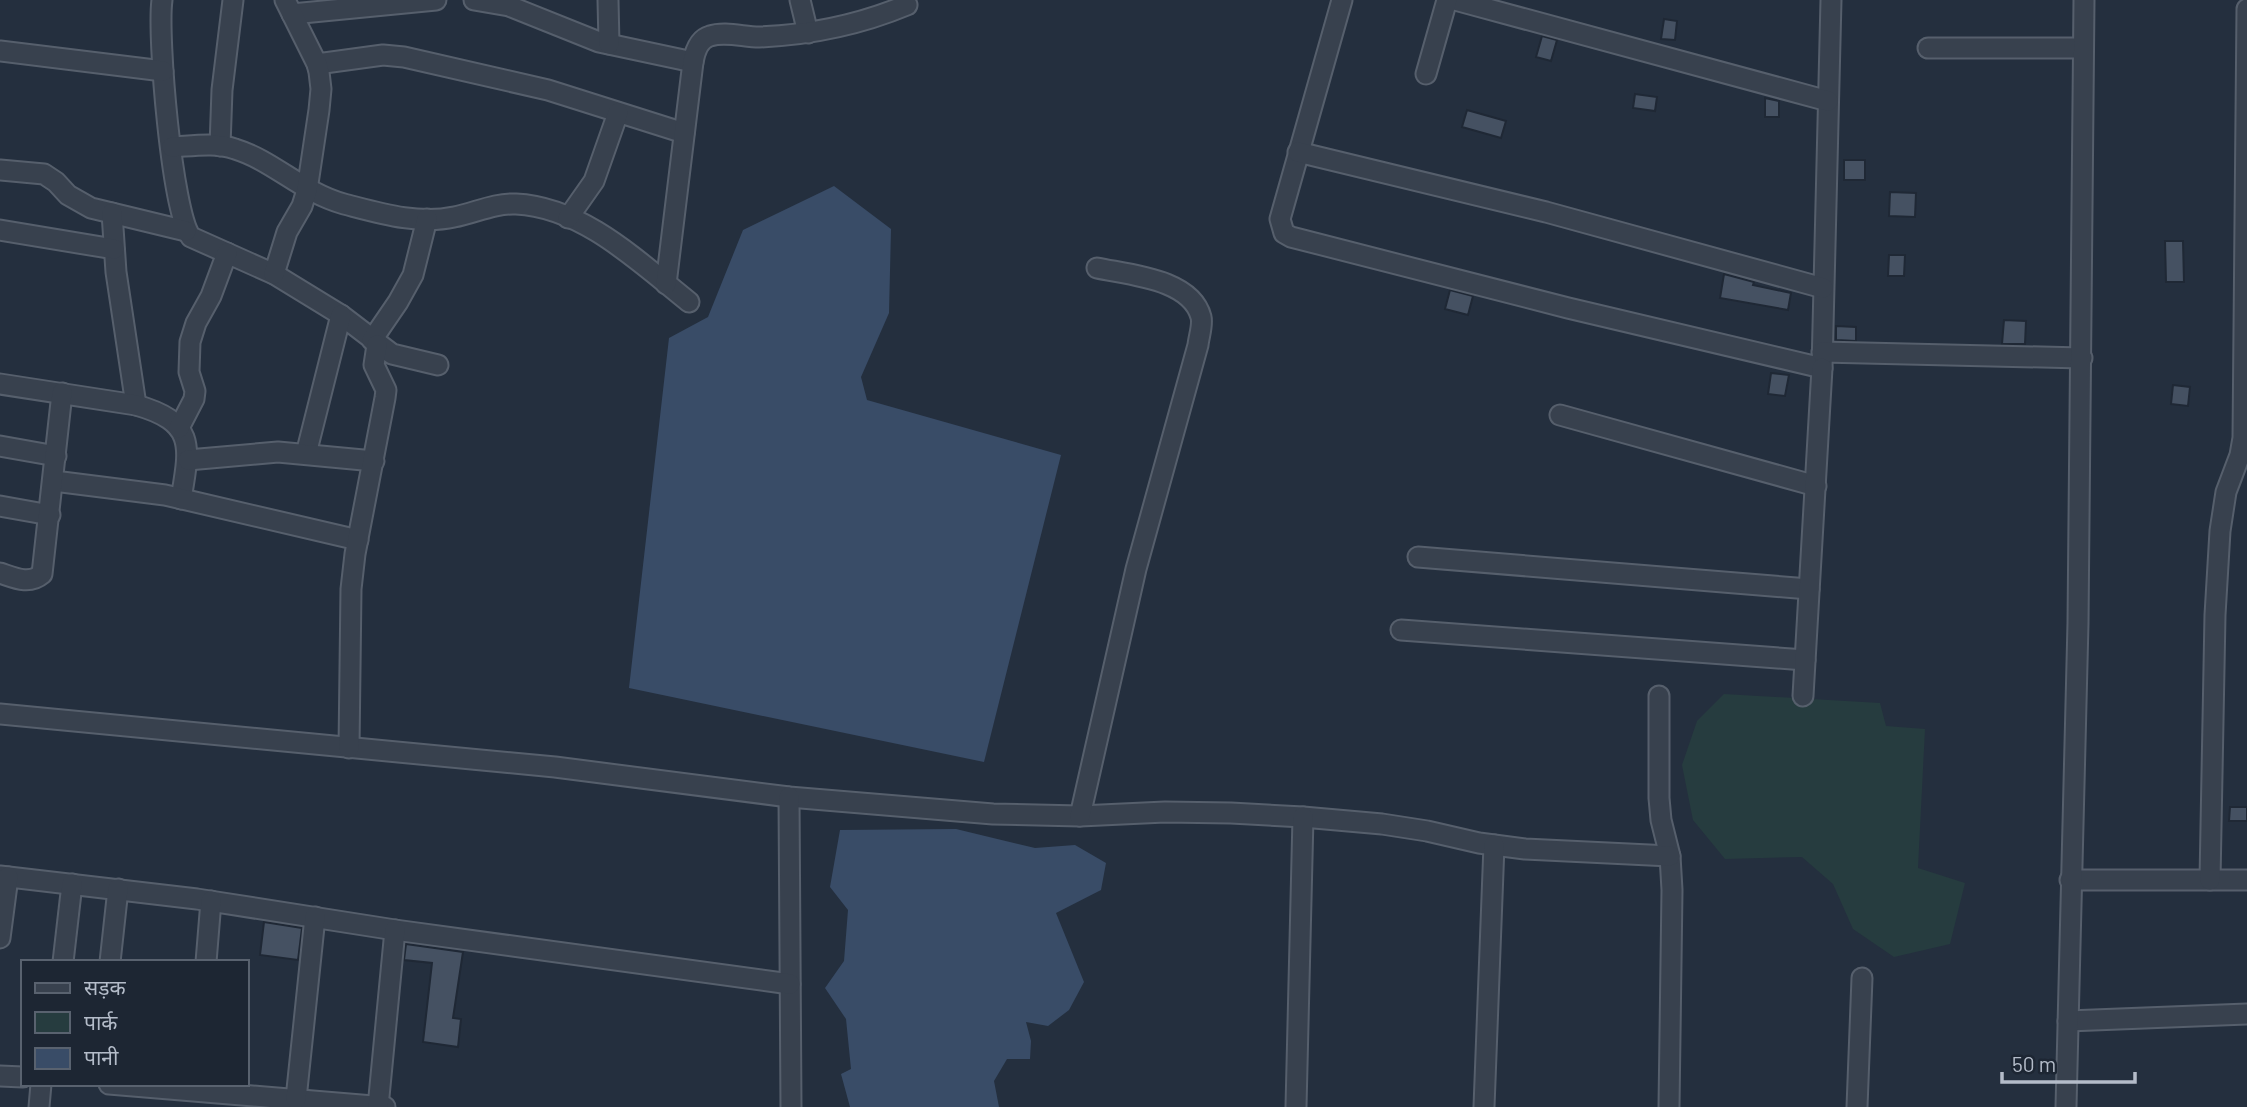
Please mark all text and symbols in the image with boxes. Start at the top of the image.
legend [21,960,248,1086]
text: सड़क [84,974,126,999]
text: पार्क [84,1009,118,1034]
scale bar [2002,1040,2135,1084]
text: पानी [84,1044,119,1069]
text: 50 m [2012,1051,2056,1076]

